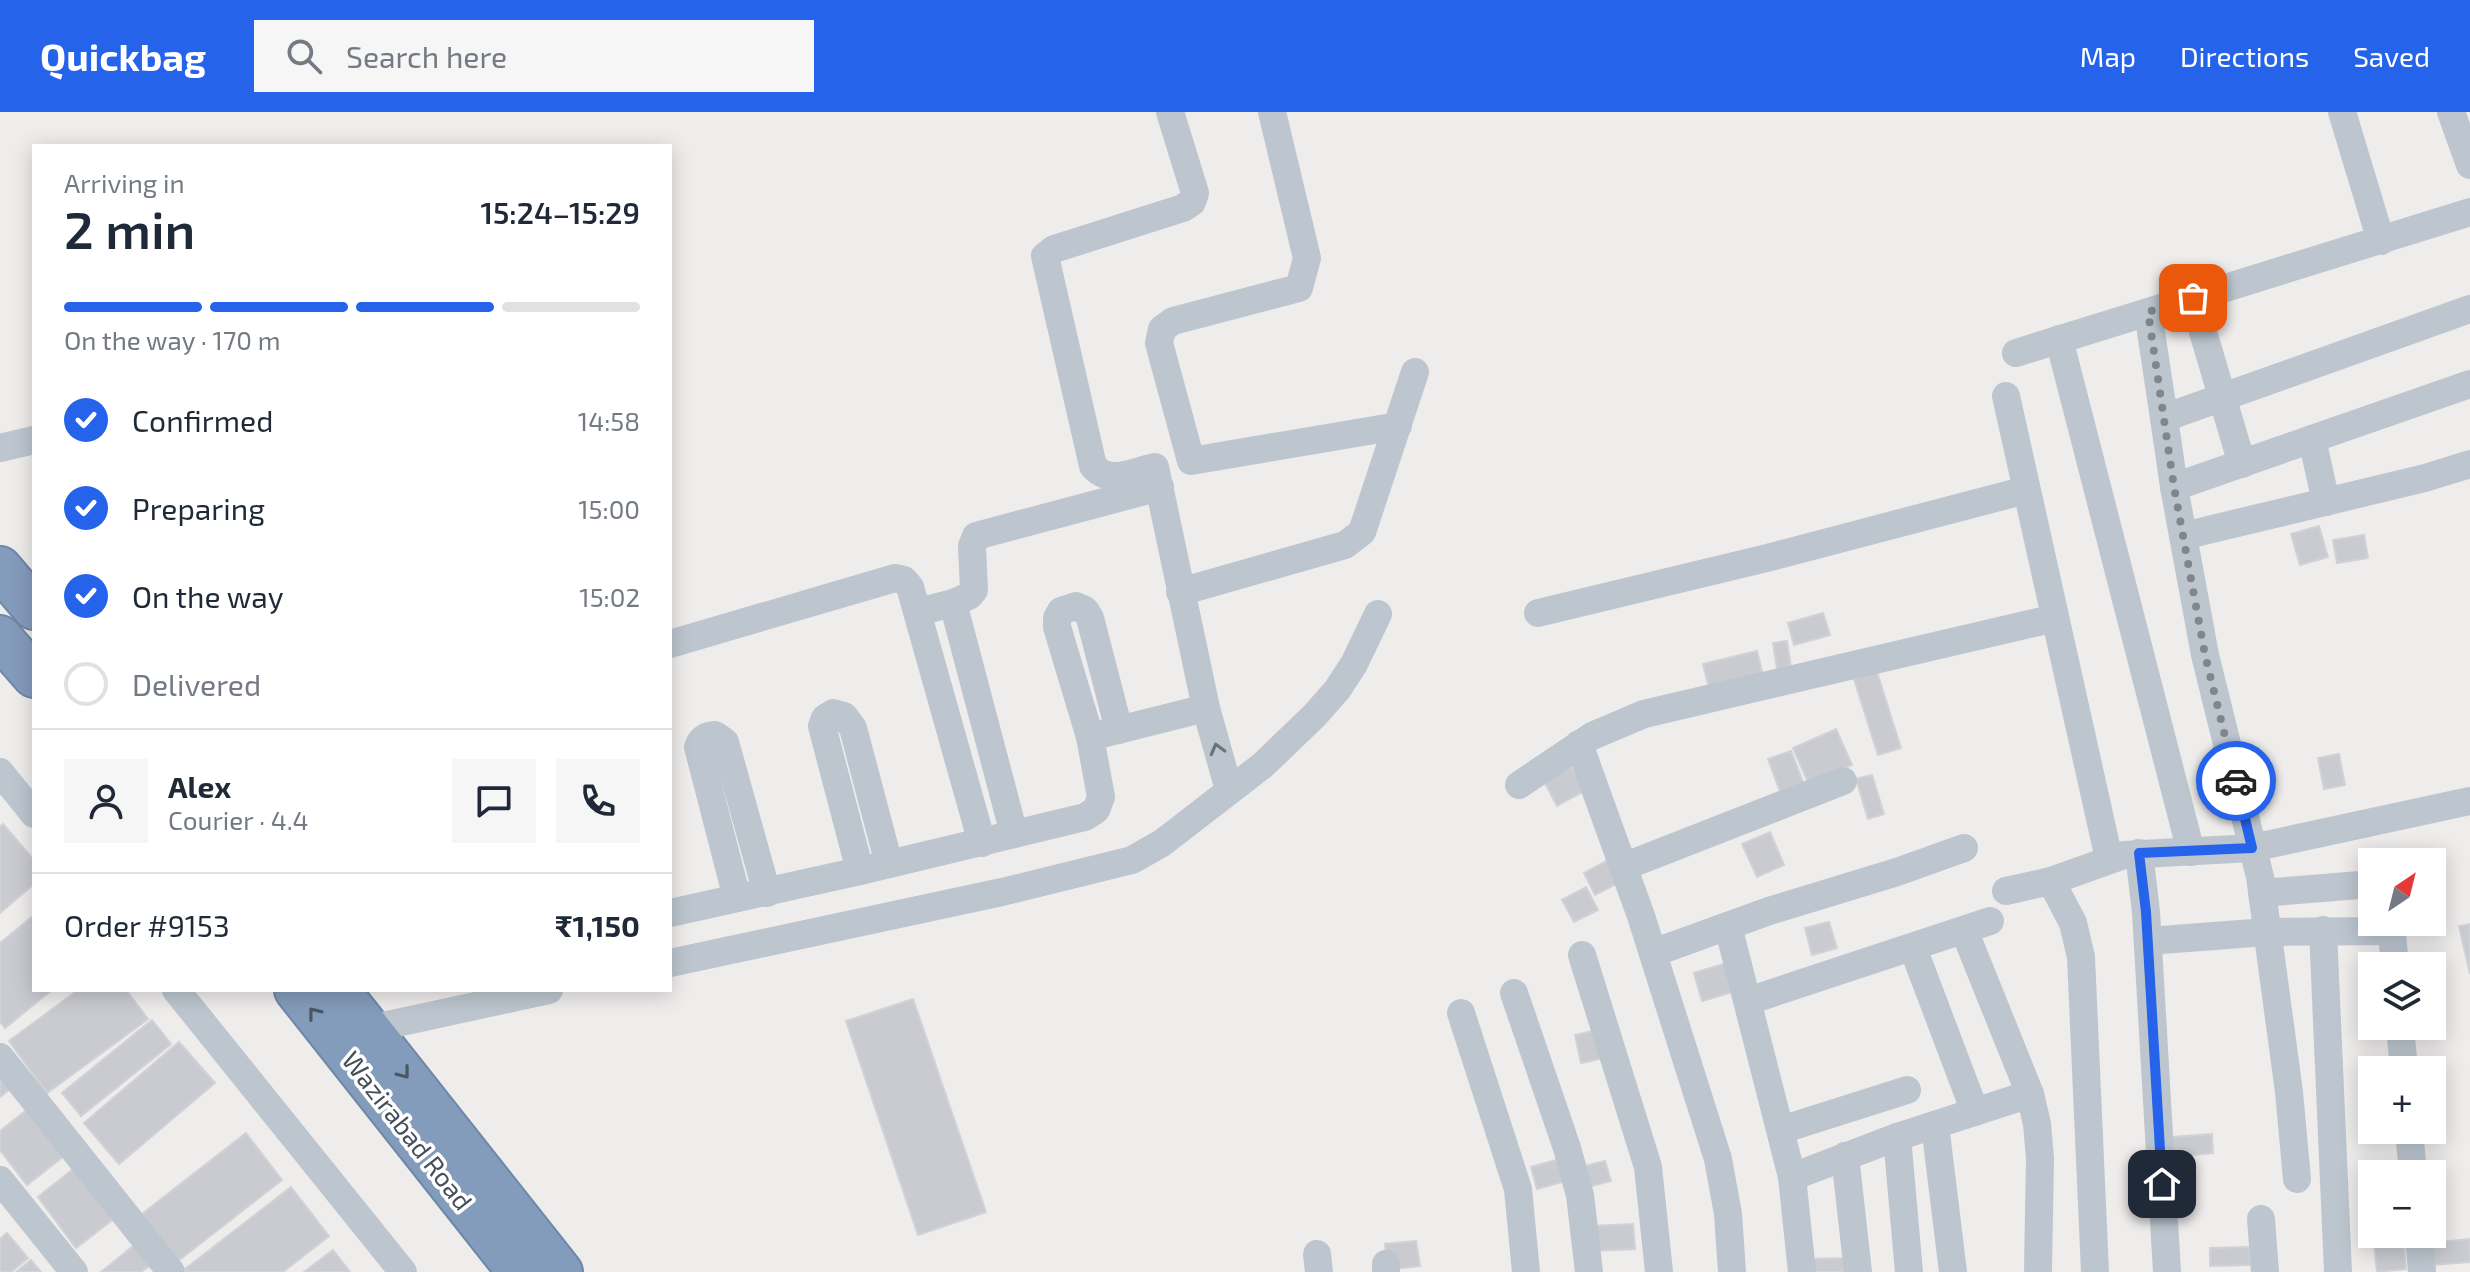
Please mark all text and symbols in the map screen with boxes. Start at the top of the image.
search box [254,20,814,92]
text: Quickbag [40,33,206,79]
icon: search [282,34,326,78]
text: Search here [346,38,507,74]
text: Map [2080,39,2136,73]
text: Directions [2180,39,2309,73]
text: Saved [2353,39,2430,73]
text: Arriving in [64,167,185,198]
text: 15:24–15:29 [480,194,640,230]
text: 2 min [64,197,195,259]
pin [2159,264,2227,332]
icon: bag [2171,276,2215,320]
text: On the way · 170 m [64,324,281,355]
icon: check [64,398,108,442]
text: Confirmed [132,402,273,438]
text: 14:58 [578,405,640,436]
icon: check [64,486,108,530]
text: Preparing [132,490,265,526]
text: 15:00 [578,493,640,524]
icon: check [64,574,108,618]
text: On the way [132,578,284,614]
text: 15:02 [579,581,640,612]
text: Delivered [132,666,261,702]
courier [2196,741,2276,821]
one-way arrow [1210,743,1227,756]
button: person [64,759,148,843]
button: chat [452,759,536,843]
button: phone [556,759,640,843]
icon: car [2214,759,2258,803]
text: Alex [168,768,231,804]
text: Courier · 4.4 [168,804,309,835]
north arrow [2358,848,2446,936]
map controls [2358,848,2446,1248]
text: Order #9153 [64,907,230,943]
text: ₹1,150 [555,907,640,943]
button: layers [2358,952,2446,1040]
one-way arrow [309,1008,324,1022]
street label: Wazirabad Road [337,1045,480,1216]
button: + [2358,1056,2446,1144]
one-way arrow [394,1064,409,1078]
pin [2128,1150,2196,1218]
button: − [2358,1160,2446,1248]
icon: home [2140,1162,2184,1206]

